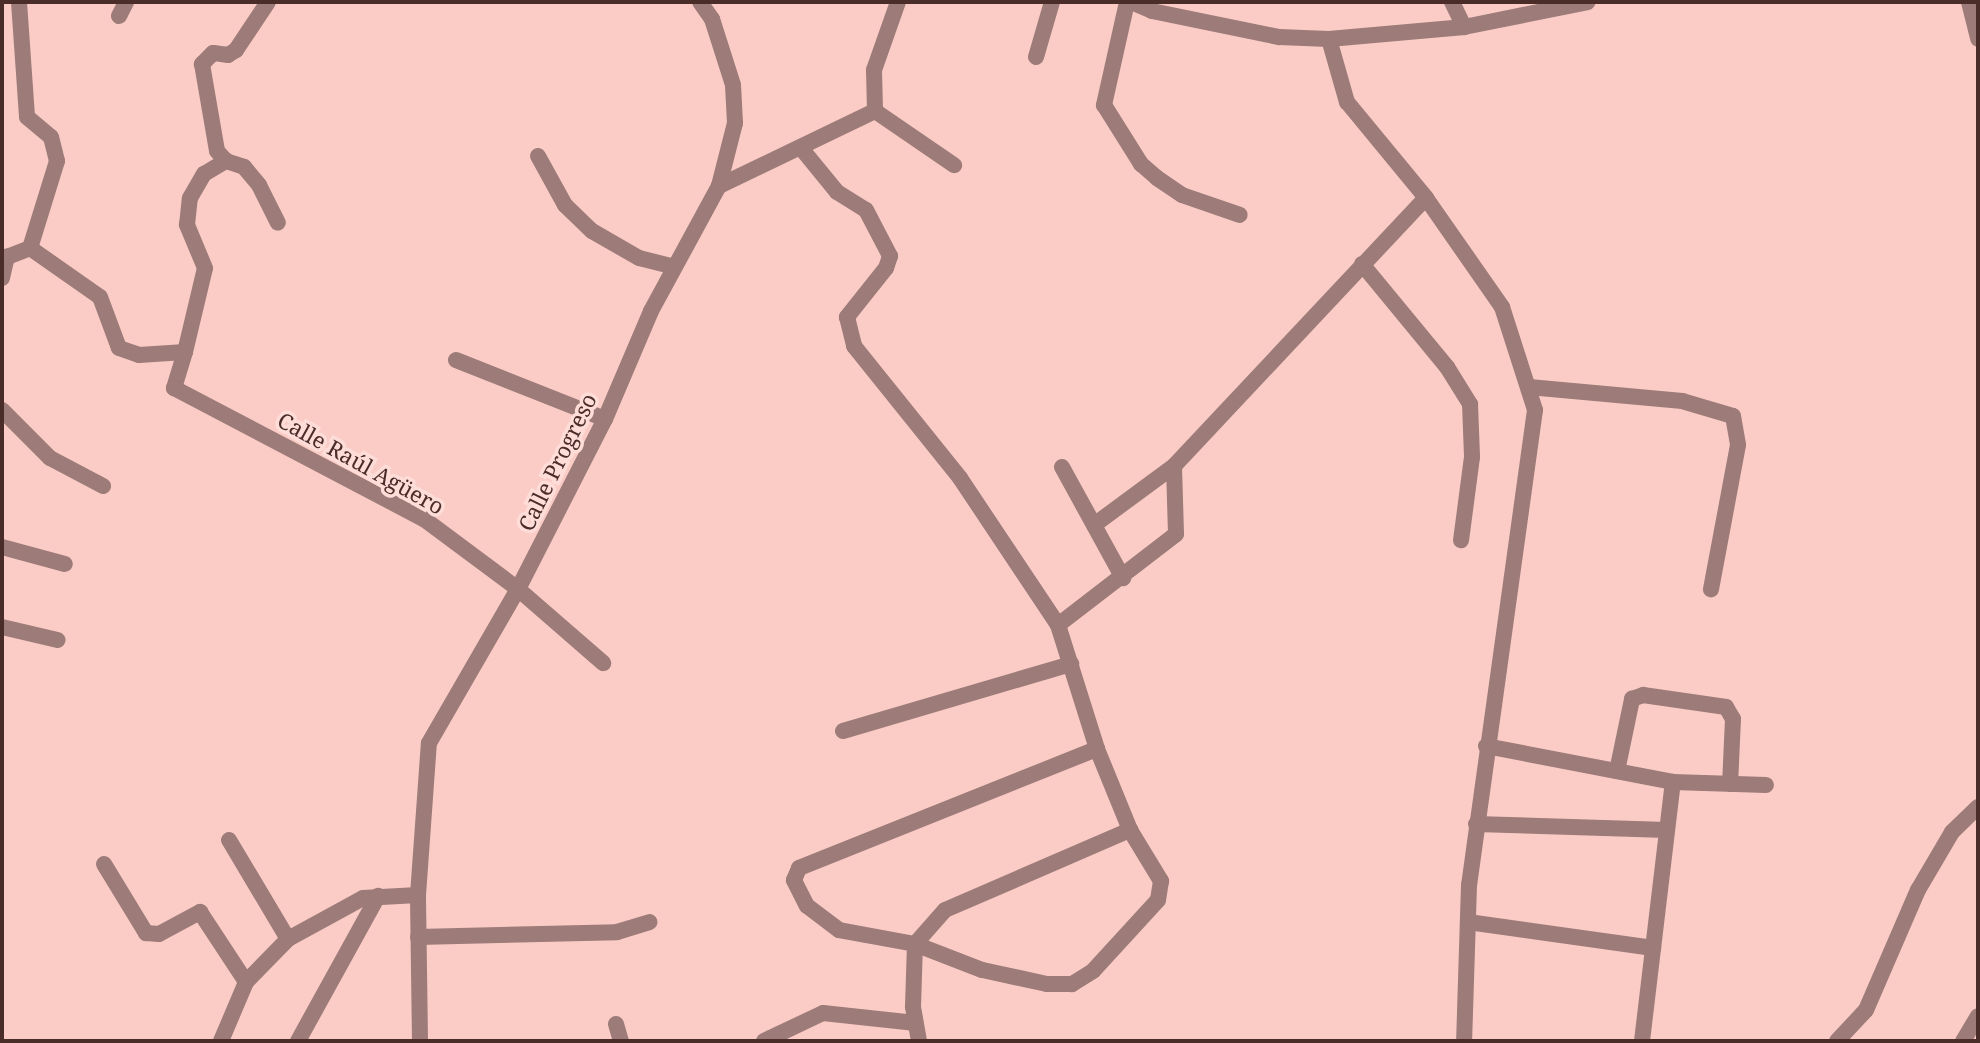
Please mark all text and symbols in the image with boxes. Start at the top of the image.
street label: Calle Progreso [512,389,602,535]
street label: Calle Raúl Agüero [273,406,449,520]

